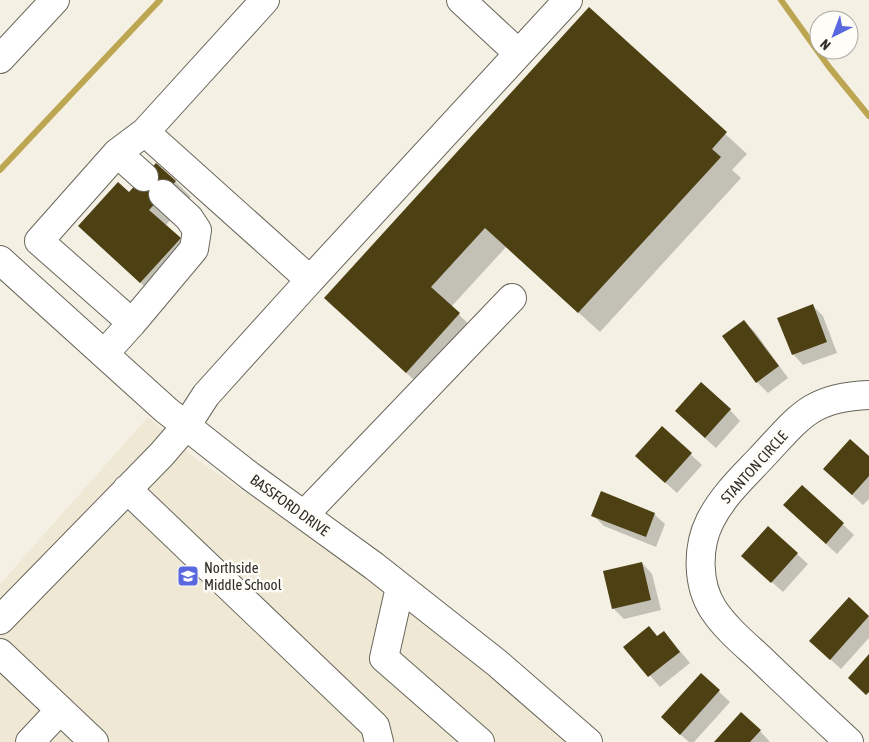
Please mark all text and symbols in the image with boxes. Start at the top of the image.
north arrow [809,10,859,60]
text: N [817,36,834,53]
street label: STANTON CIRCLE [717,427,791,507]
street label: BASSFORD DRIVE [247,471,333,540]
place label: Northside Middle School [204,559,282,593]
school or university icon: Northside Middle School [176,564,200,588]

